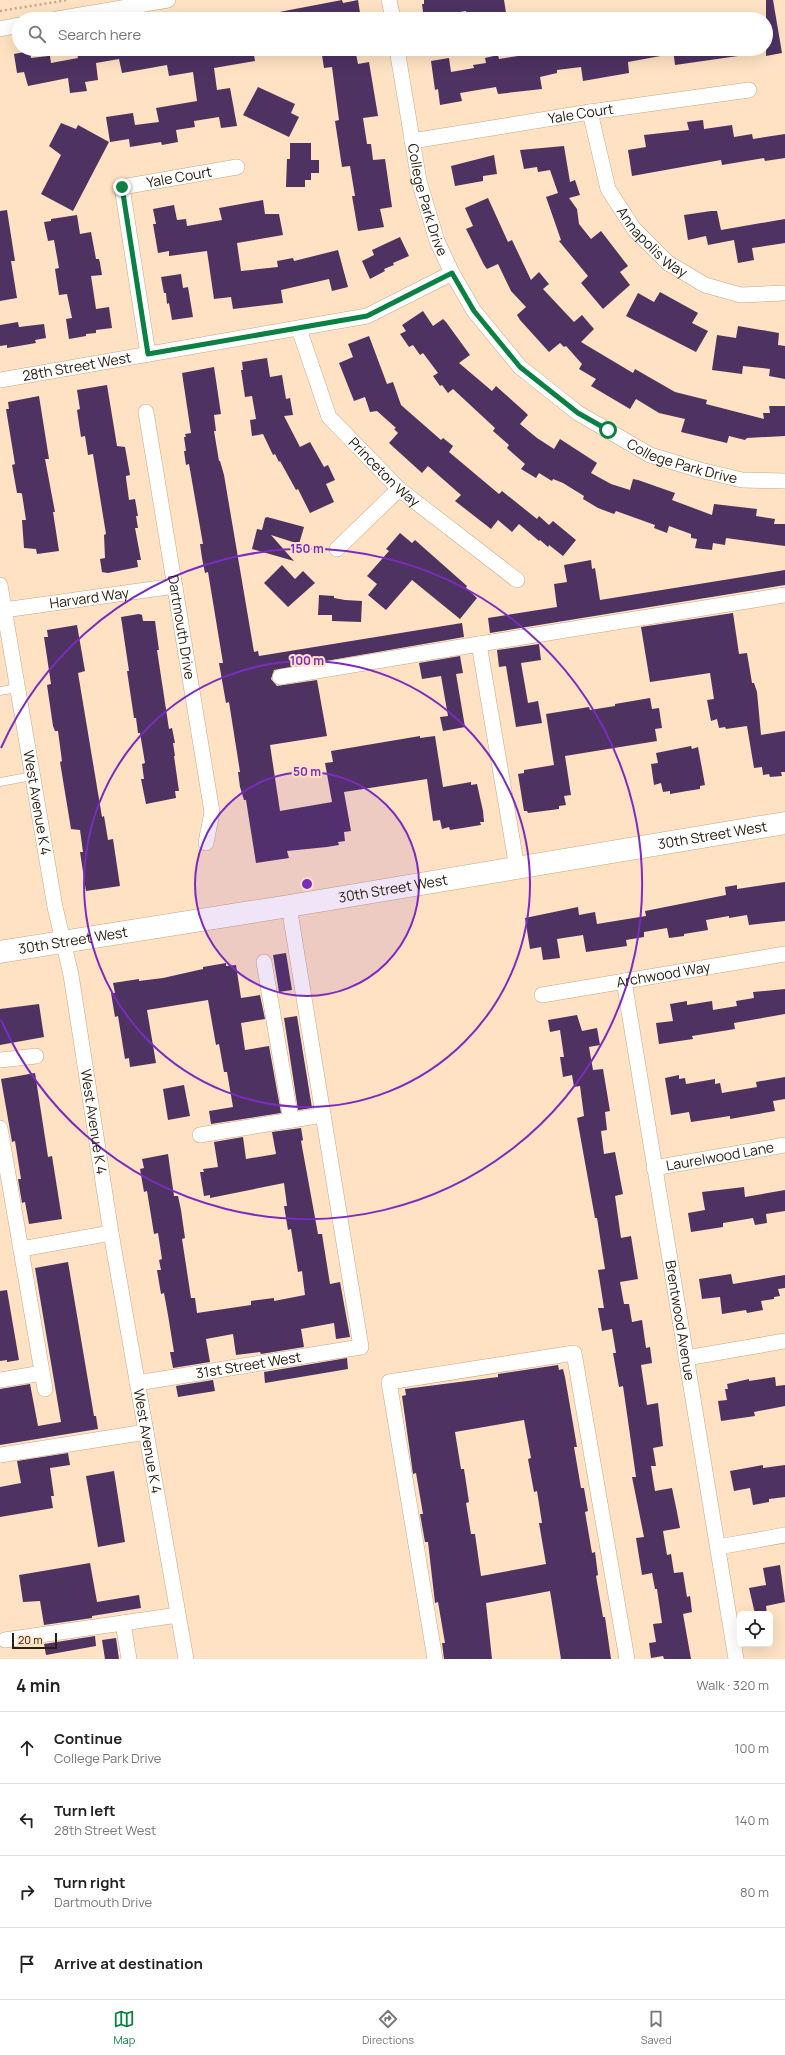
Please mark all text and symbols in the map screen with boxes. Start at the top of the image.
search box [12,12,773,56]
icon: search [26,23,48,45]
text: Search here [58,24,141,45]
street label: Yale Court [547,99,615,128]
street label: College Park Drive [404,142,453,259]
street label: Yale Court [145,161,214,192]
route end [113,178,131,196]
street label: Annapolis Way [613,203,692,282]
street label: 28th Street West [21,347,133,385]
route start [599,421,617,439]
street label: Princeton Way [345,433,425,511]
street label: College Park Drive [623,434,739,488]
text: 150 m [290,540,324,557]
street label: Dartmouth Drive [164,573,200,681]
street label: Harvard Way [48,582,131,613]
text: 100 m [290,652,324,669]
street label: West Avenue K 4 [19,749,56,857]
text: 50 m [293,763,321,780]
street label: 30th Street West [656,816,769,853]
street label: 30th Street West [337,870,449,907]
centre of rings [300,877,314,891]
street label: 30th Street West [17,922,129,958]
street label: Archwood Way [615,957,712,991]
street label: West Avenue K 4 [77,1068,112,1176]
street label: Laurelwood Lane [664,1137,775,1175]
street label: Brentwood Avenue [661,1259,700,1382]
street label: 31st Street West [194,1347,303,1382]
street label: West Avenue K 4 [130,1387,167,1495]
map controls [737,1611,773,1647]
button: locate [737,1611,773,1647]
scale bar [12,1631,57,1650]
text: 20 m [18,1632,43,1647]
text: 4 min [16,1674,60,1697]
text: Walk · 320 m [696,1676,769,1694]
text: Continue [54,1728,122,1749]
icon: ahead [16,1737,38,1759]
text: 100 m [734,1739,769,1757]
text: College Park Drive [54,1749,161,1767]
text: Turn left [54,1800,116,1821]
icon: left [16,1809,38,1831]
text: 140 m [735,1811,769,1829]
text: 28th Street West [54,1821,156,1839]
text: Turn right [54,1872,125,1893]
icon: right [16,1881,38,1903]
text: 80 m [740,1883,769,1901]
text: Dartmouth Drive [54,1893,152,1911]
icon: arrive [16,1953,38,1975]
text: Arrive at destination [54,1953,203,1974]
tab: Map [113,2008,135,2047]
tab: Directions [362,2008,414,2047]
tab: Saved [641,2008,672,2047]

